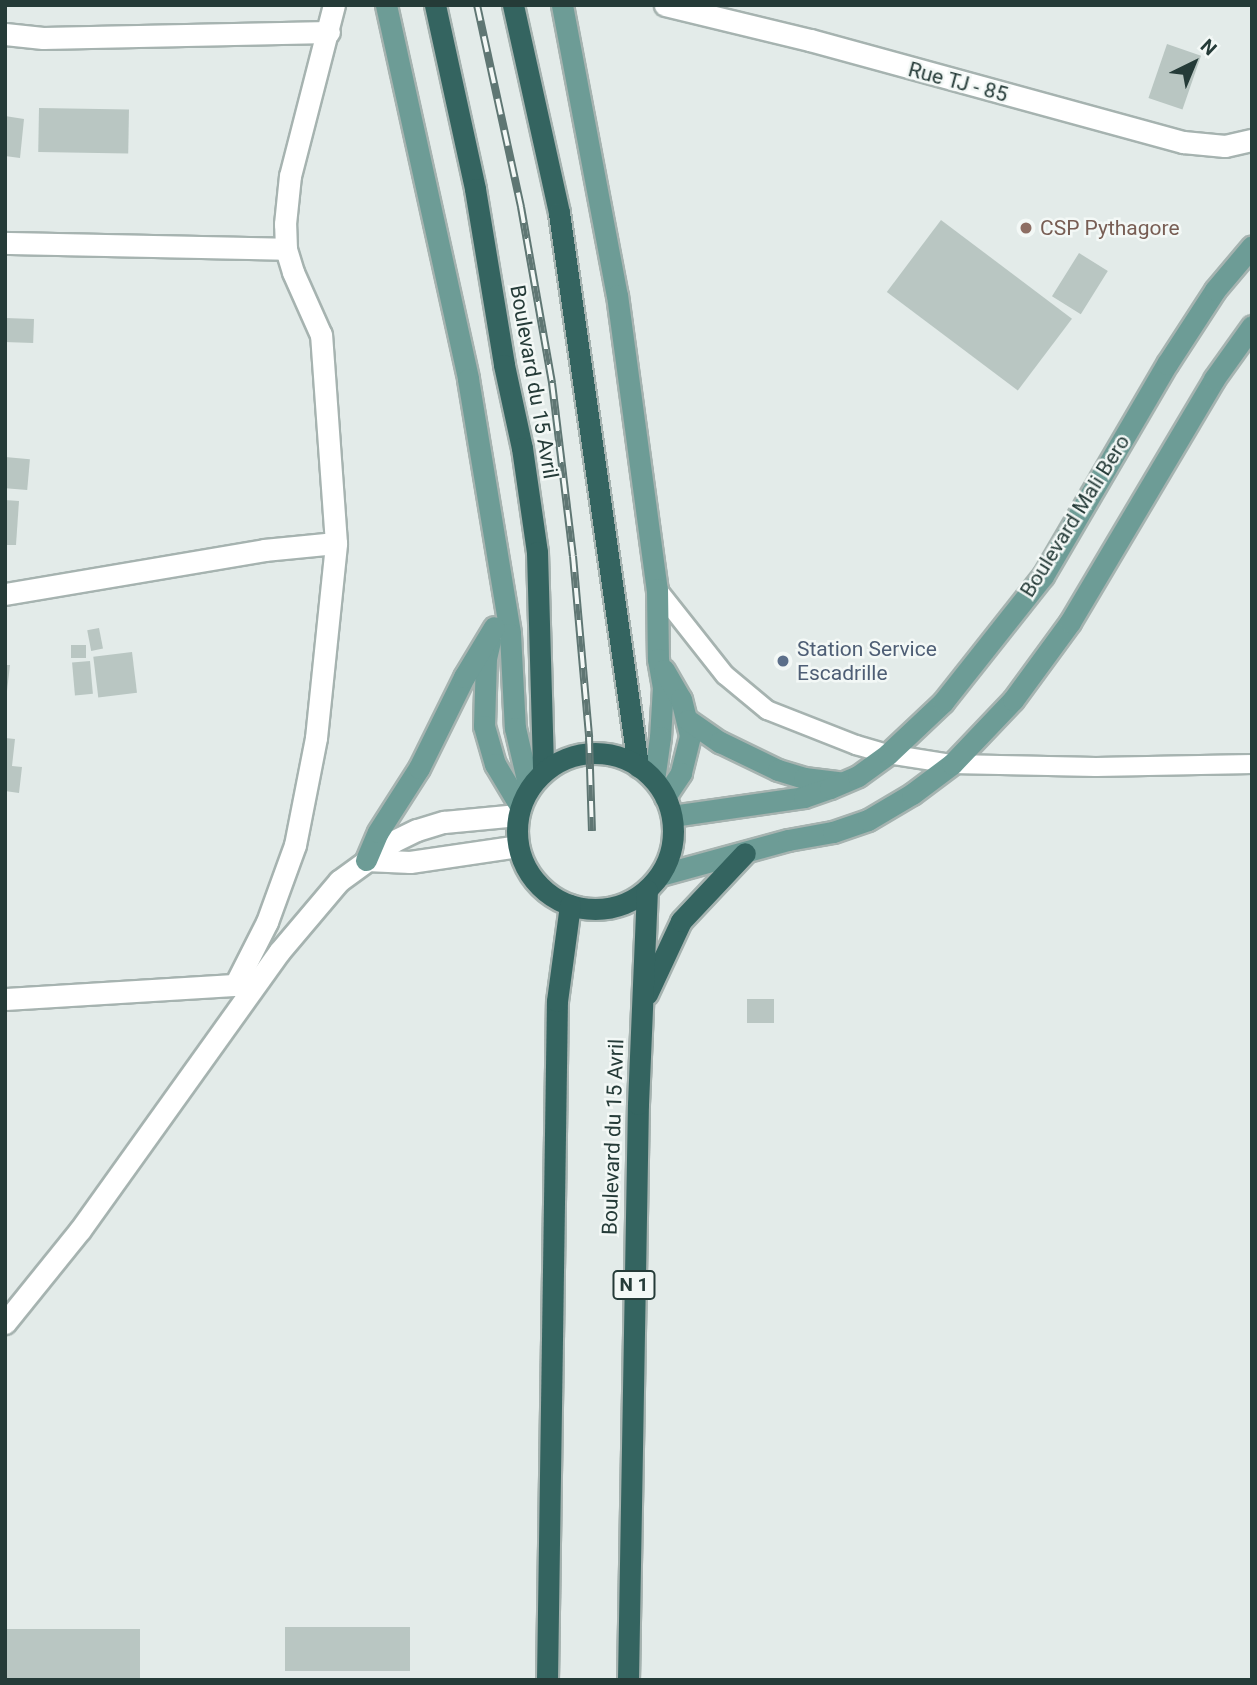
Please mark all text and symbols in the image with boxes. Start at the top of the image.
north arrow [1159,28,1229,98]
text: N [1196,34,1221,60]
street label: Rue TJ - 85 [905,57,1011,107]
place label: CSP Pythagore [1040,215,1180,241]
marker: CSP Pythagore [1018,220,1034,236]
street label: Boulevard du 15 Avril [505,283,563,481]
street label: Boulevard Mali Bero [1015,430,1135,602]
place label: Station Service Escadrille [797,636,937,686]
marker: Station Service Escadrille [775,653,791,669]
street label: Boulevard du 15 Avril [597,1038,629,1236]
road number: N 1 [611,1270,657,1301]

